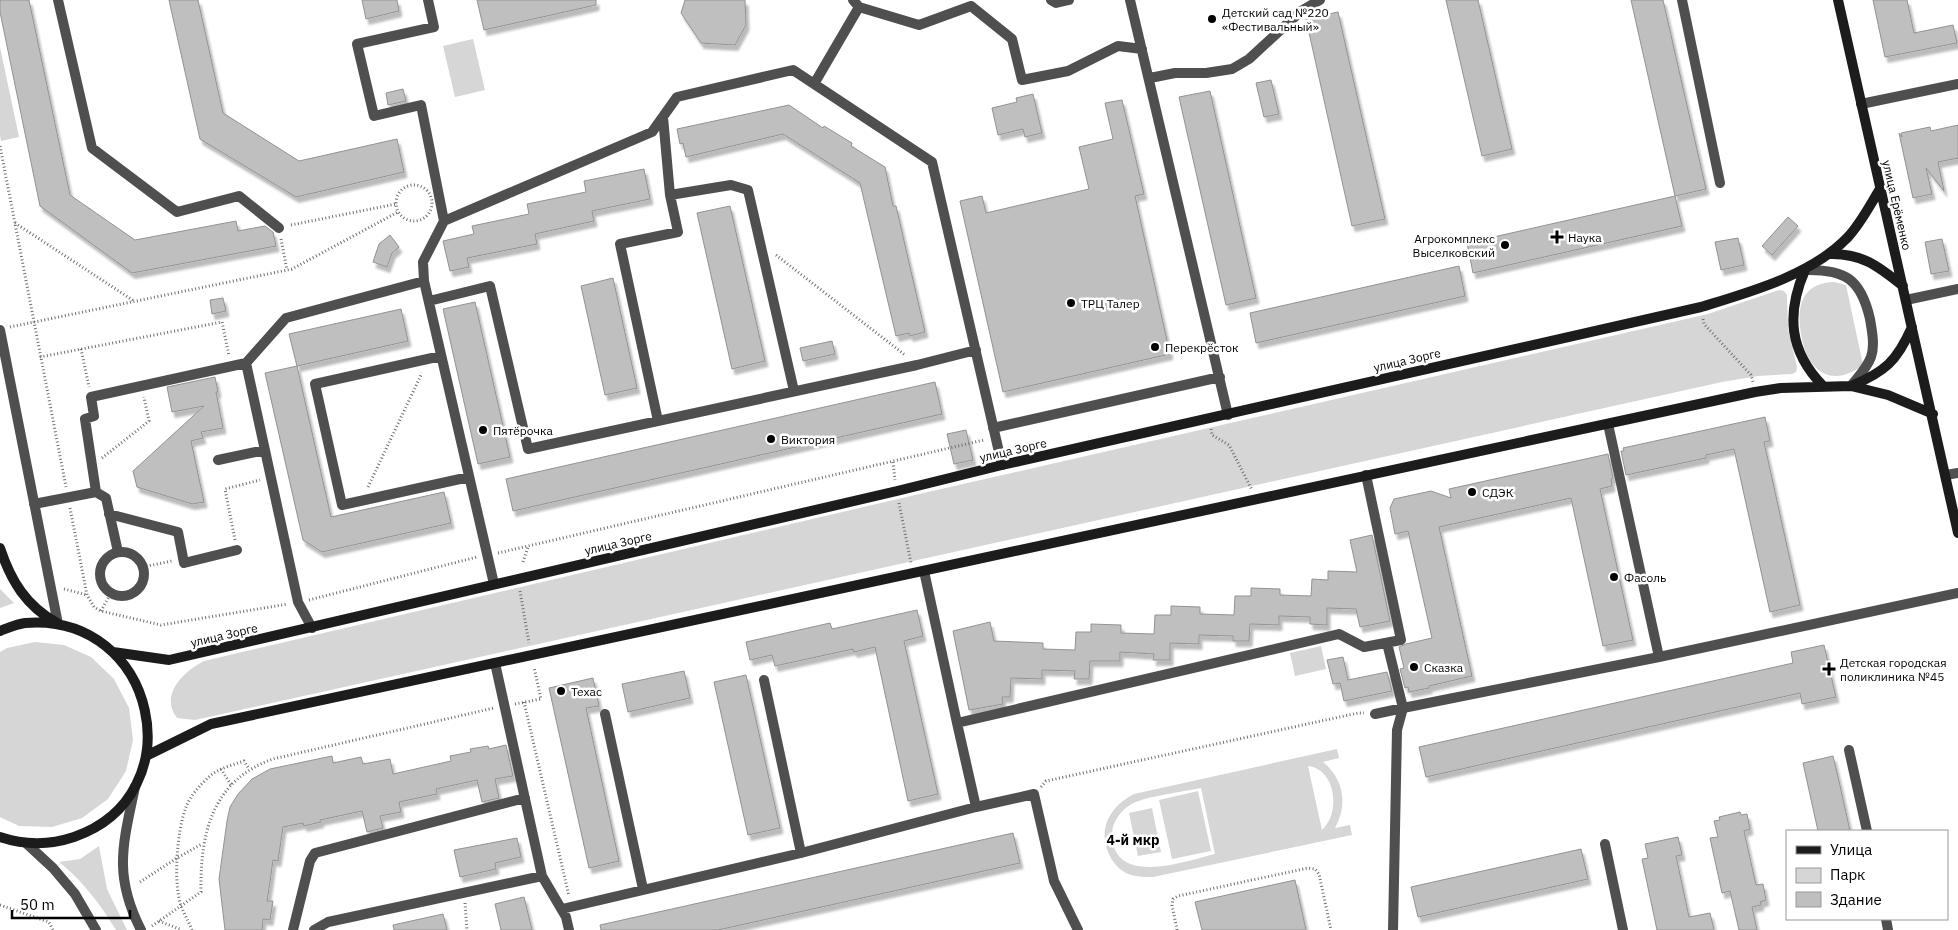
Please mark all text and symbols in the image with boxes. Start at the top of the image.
place label: Детский сад №220 «Фестивальный» [1222,5,1329,34]
marker: Детский сад №220 «Фестивальный» [1206,13,1218,25]
street label: улица Ерёменко [1879,159,1915,252]
marker: Наука [1550,230,1564,244]
place label: Наука [1568,230,1602,245]
place label: Агрокомплекс Выселковский [1413,231,1495,260]
marker: Агрокомплекс Выселковский [1499,239,1511,251]
place label: ТРЦ Талер [1081,296,1140,311]
marker: ТРЦ Талер [1065,297,1077,309]
place label: Перекрёсток [1165,340,1239,355]
marker: Перекрёсток [1149,341,1161,353]
street label: улица Зорге [1372,345,1442,375]
place label: Пятёрочка [493,423,553,438]
marker: Пятёрочка [477,424,489,436]
place label: Виктория [781,432,835,447]
marker: Виктория [765,433,777,445]
street label: улица Зорге [978,435,1048,465]
place label: СДЭК [1482,485,1514,500]
marker: СДЭК [1466,486,1478,498]
street label: улица Зорге [583,528,653,558]
place label: Фасоль [1624,570,1666,585]
marker: Фасоль [1608,571,1620,583]
street label: улица Зорге [189,620,259,650]
place label: Детская городская поликлиника №45 [1840,655,1947,684]
place label: Сказка [1424,660,1464,675]
marker: Сказка [1408,661,1420,673]
marker: Детская городская поликлиника №45 [1822,662,1836,676]
place label: Техас [571,684,602,699]
marker: Техас [555,685,567,697]
legend [1786,830,1948,920]
district label: 4-й мкр [1107,831,1159,849]
text: Улица [1830,840,1872,859]
text: Парк [1830,865,1865,884]
scale bar [12,888,130,920]
text: Здание [1830,890,1882,909]
text: 50 m [20,895,55,914]

